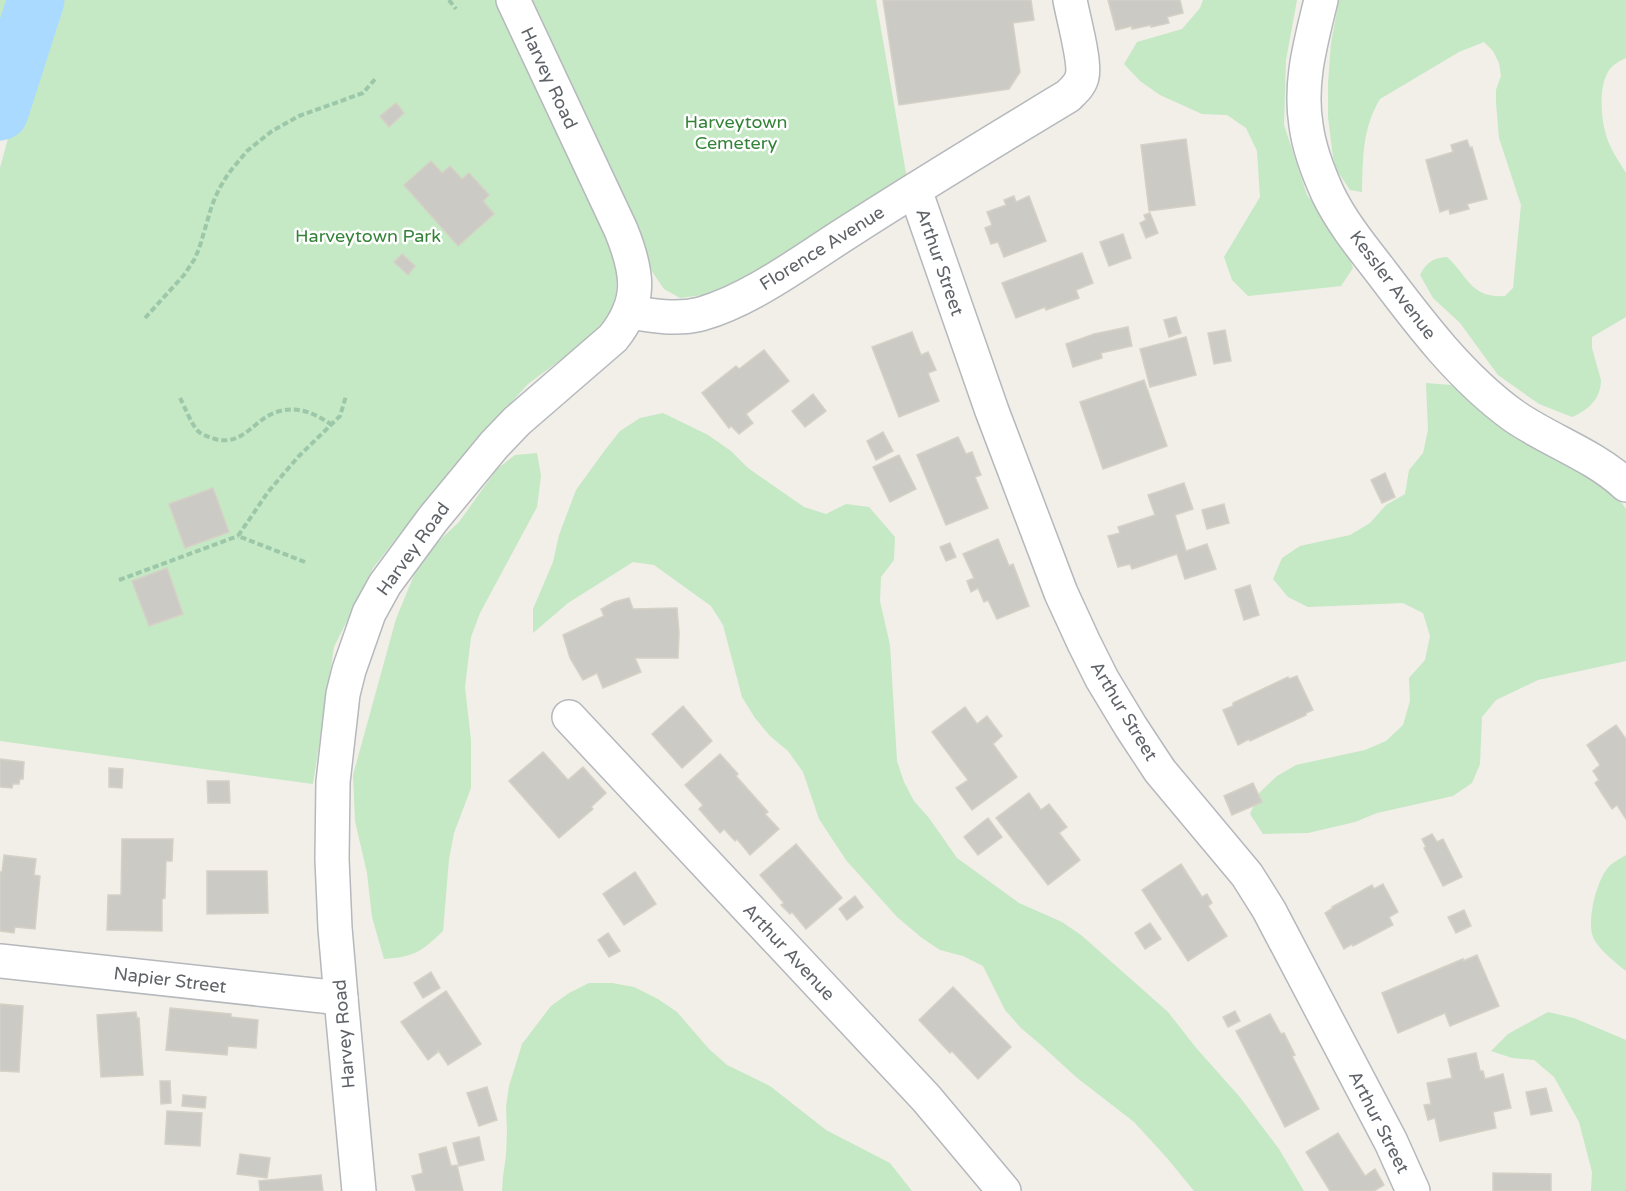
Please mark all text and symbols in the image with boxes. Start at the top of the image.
street label: Harvey Road [516,24,582,132]
park label: Harveytown Cemetery [685,111,787,154]
street label: Florence Avenue [756,201,888,295]
street label: Arthur Street [911,205,969,319]
park label: Harveytown Park [295,225,441,247]
street label: Kessler Avenue [1345,226,1441,344]
street label: Harvey Road [372,498,454,600]
street label: Arthur Street [1086,657,1162,765]
street label: Arthur Avenue [738,899,840,1005]
street label: Napier Street [112,962,228,998]
street label: Harvey Road [328,978,360,1090]
street label: Arthur Street [1344,1067,1414,1177]

